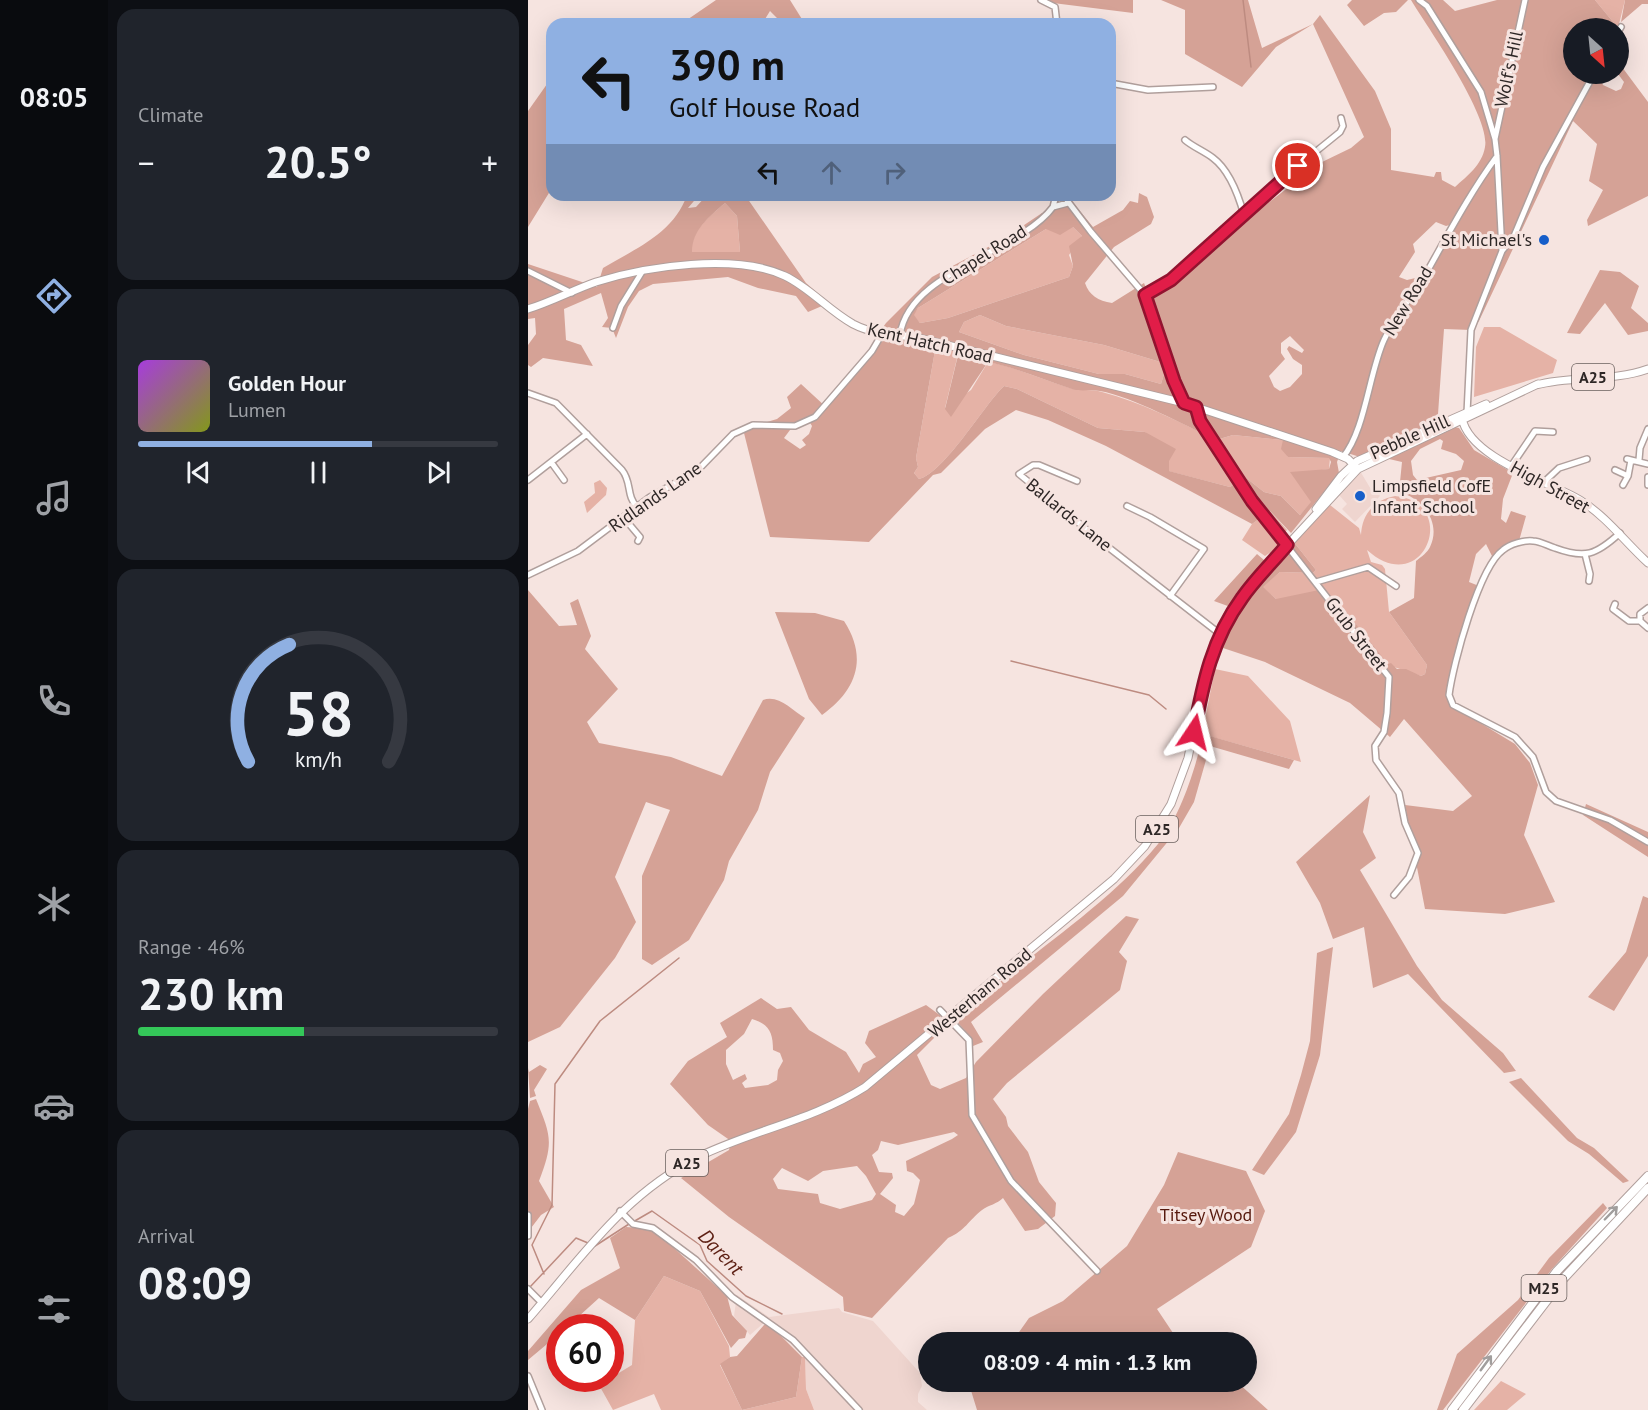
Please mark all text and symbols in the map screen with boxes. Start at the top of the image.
north arrow [1563,18,1629,84]
map controls [1563,18,1629,84]
street label: Wolf's Hill [1489,28,1528,109]
text: 390 m [669,37,785,92]
icon: left [570,42,648,120]
text: 08:05 [20,80,88,114]
text: Golf House Road [669,90,860,124]
text: Climate [138,102,204,128]
text: 20.5° [264,132,372,190]
pin [1272,140,1323,191]
text: − [138,141,155,184]
text: + [481,141,498,184]
icon: arrive [1281,149,1314,182]
icon: left [752,156,785,189]
icon: ahead [815,156,848,189]
icon: right [878,156,911,189]
street label: Chapel Road [937,219,1031,290]
place label: St Michael's [1441,228,1532,251]
marker: St Michael's [1537,233,1551,247]
street label: New Road [1378,262,1437,340]
icon: directions [33,275,75,317]
street label: Kent Hatch Road [865,317,995,368]
road number: A25 [1572,364,1614,390]
text: Golden Hour [228,369,346,397]
text: Lumen [228,397,286,423]
street label: Pebble Hill [1366,409,1454,464]
street label: High Street [1507,455,1594,518]
icon: previous [182,456,215,489]
icon: pause [302,456,335,489]
icon: next [422,456,455,489]
street label: Ridlands Lane [604,456,706,537]
street label: Ballards Lane [1022,473,1117,556]
place label: Limpsfield CofE Infant School [1372,474,1491,518]
icon: music [33,477,75,519]
marker: Limpsfield CofE Infant School [1353,489,1367,503]
street label: Grub Street [1320,592,1392,675]
text: 58 [283,672,353,753]
icon: phone [33,680,75,722]
position arrow [1162,700,1226,764]
text: km/h [294,745,341,773]
road number: A25 [1136,816,1178,842]
icon: climate [33,883,75,925]
text: Range · 46% [138,934,245,960]
street label: Westerham Road [923,943,1036,1043]
text: 230 km [138,964,284,1022]
icon: car [33,1085,75,1127]
road number: A25 [666,1150,708,1176]
park label: Titsey Wood [1160,1203,1252,1226]
one-way arrow [1603,1205,1618,1220]
text: Arrival [138,1223,194,1249]
water label: Darent [693,1223,751,1282]
text: 08:09 [138,1253,252,1311]
road number: M25 [1522,1275,1566,1301]
icon: filters [33,1288,75,1330]
speed limit sign: 60 [546,1314,624,1392]
text: 08:09 · 4 min · 1.3 km [984,1348,1191,1376]
one-way arrow [1480,1355,1492,1371]

